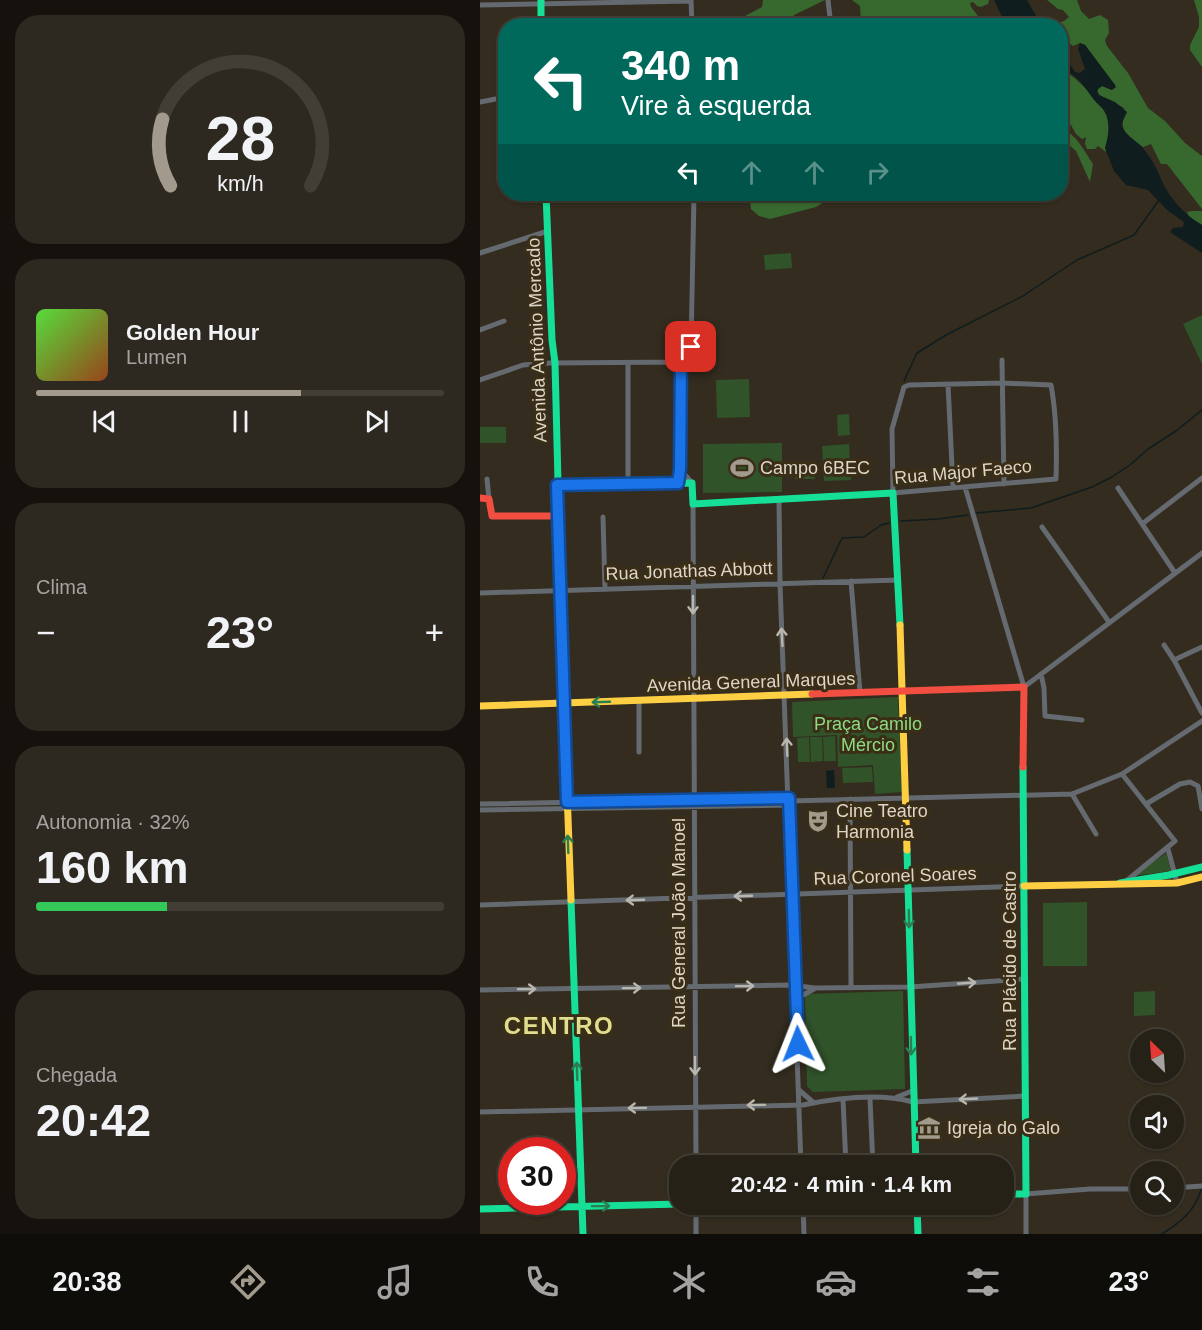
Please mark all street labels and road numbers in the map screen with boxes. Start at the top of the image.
street label: Avenida Antônio Mercado [523,237,551,443]
street label: Rua Major Faeco [893,456,1033,488]
street label: Rua Jonathas Abbott [605,558,773,584]
street label: Avenida General Marques [646,668,856,696]
street label: Rua General João Manoel [669,818,689,1028]
street label: Rua Coronel Soares [813,863,977,889]
street label: Rua Plácido de Castro [1000,871,1020,1051]

